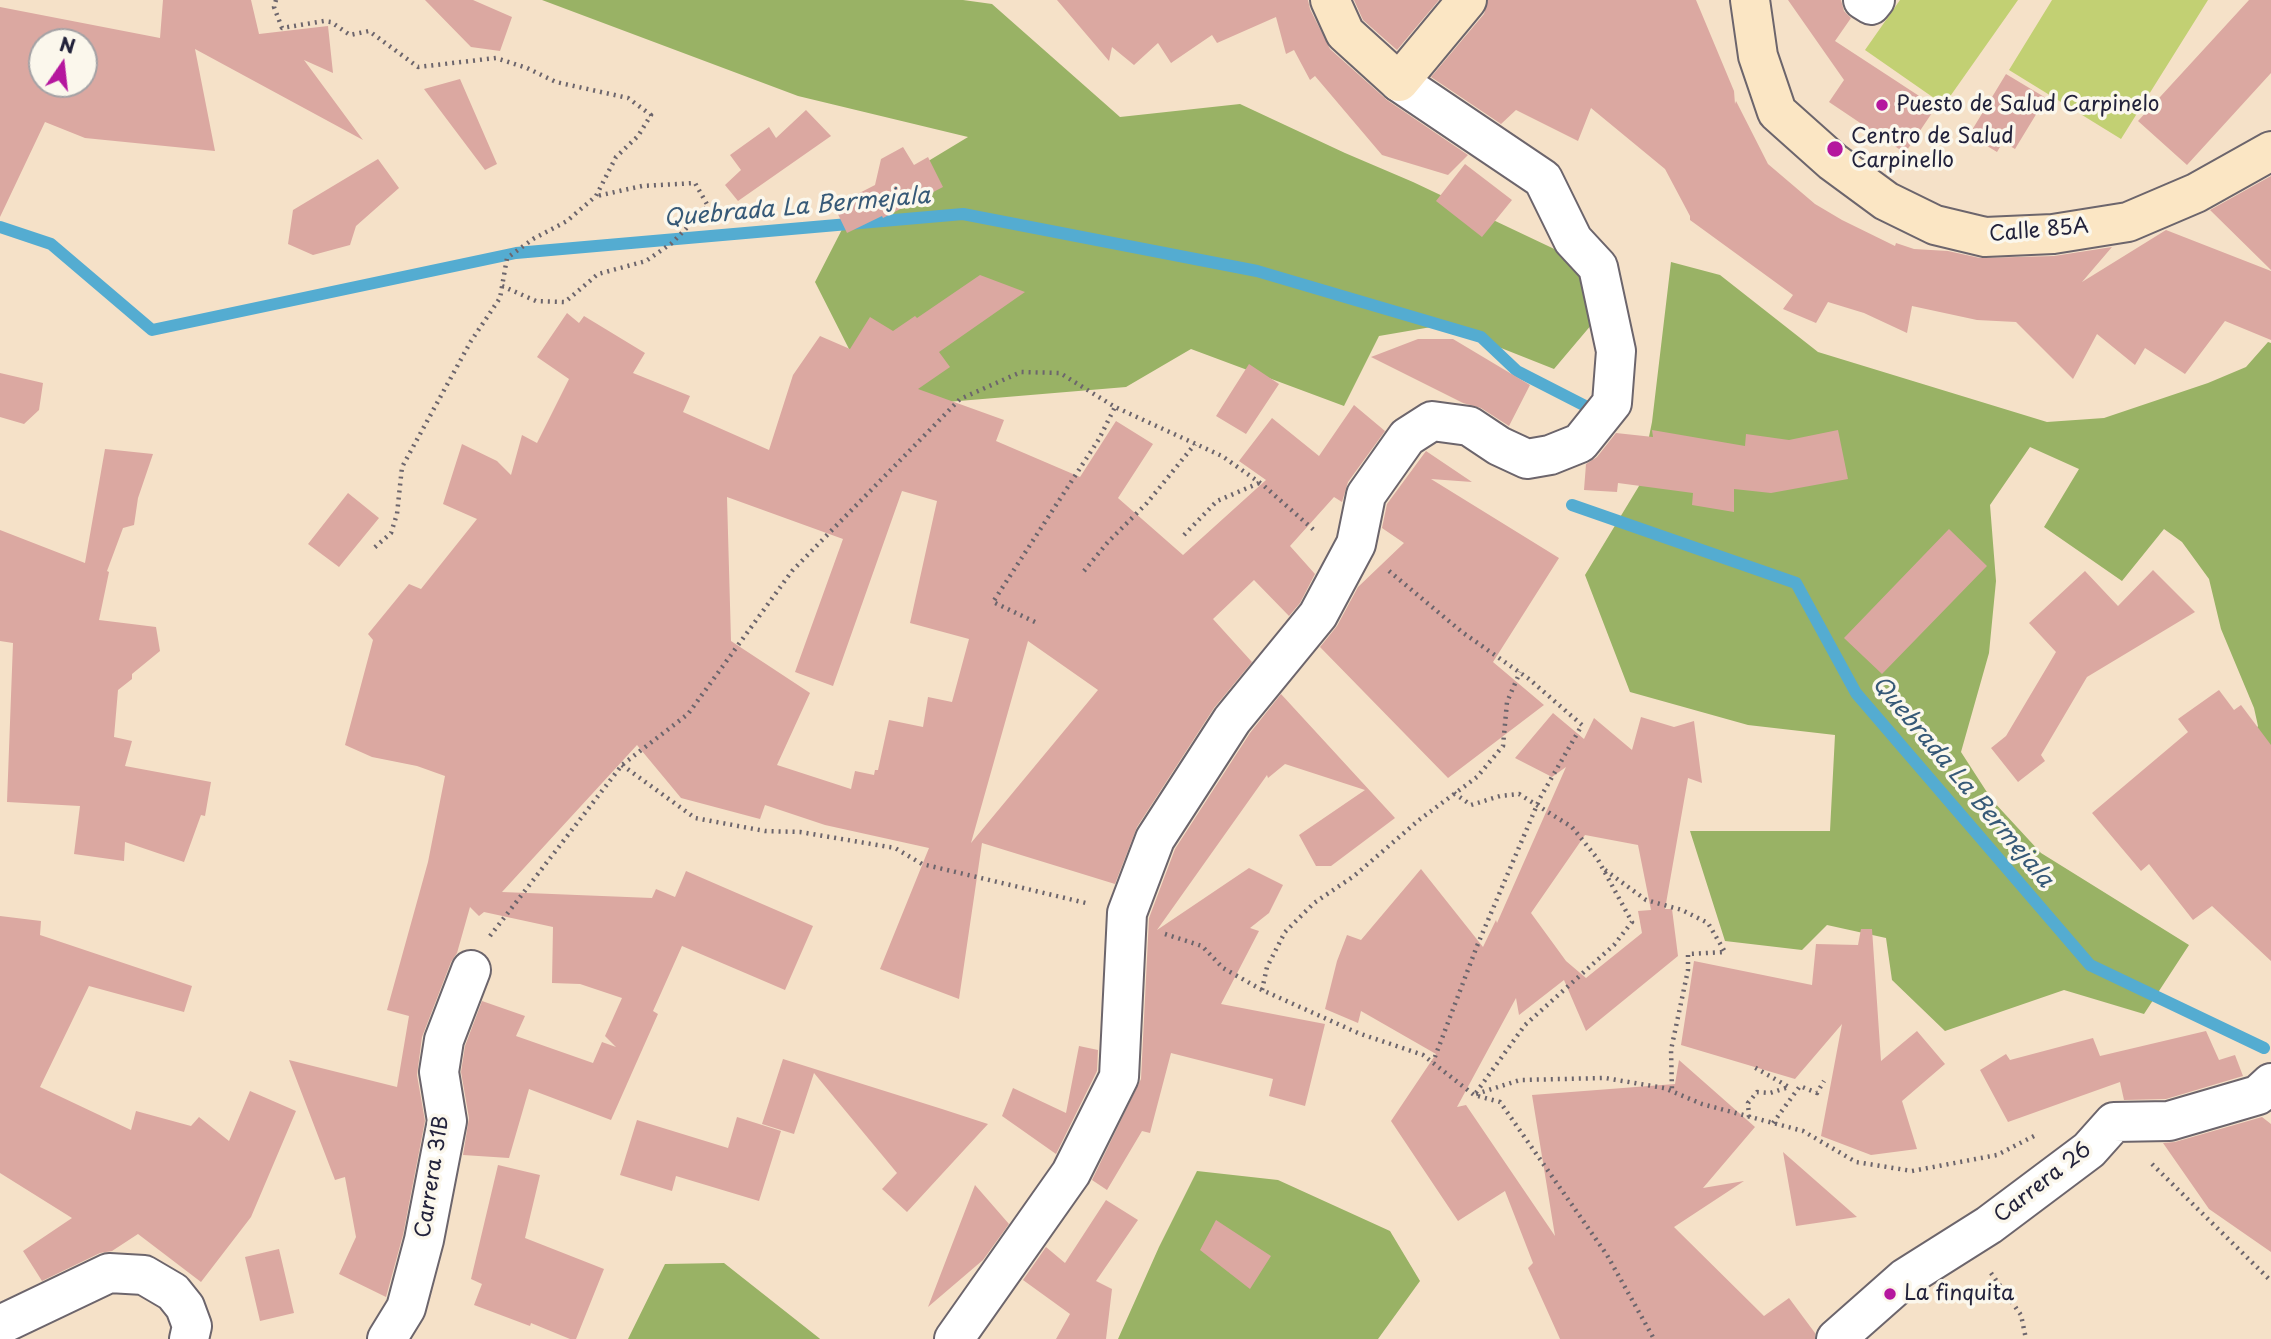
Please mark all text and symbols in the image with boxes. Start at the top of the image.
north arrow [28,28,98,98]
text: N [57,29,78,60]
place label: Puesto de Salud Carpinelo [1896,92,2159,118]
marker: Puesto de Salud Carpinelo [1874,97,1890,113]
place label: Centro de Salud Carpinello [1851,124,2014,174]
marker: Centro de Salud Carpinello [1825,139,1845,159]
water label: Quebrada La Bermejala [663,183,931,233]
street label: Calle 85A [1988,214,2090,248]
water label: Quebrada La Bermejala [1865,671,2059,893]
street label: Carrera 31B [411,1114,455,1240]
street label: Carrera 26 [1990,1137,2096,1229]
place label: La finquita [1904,1281,2014,1307]
marker: La finquita [1882,1286,1898,1302]

